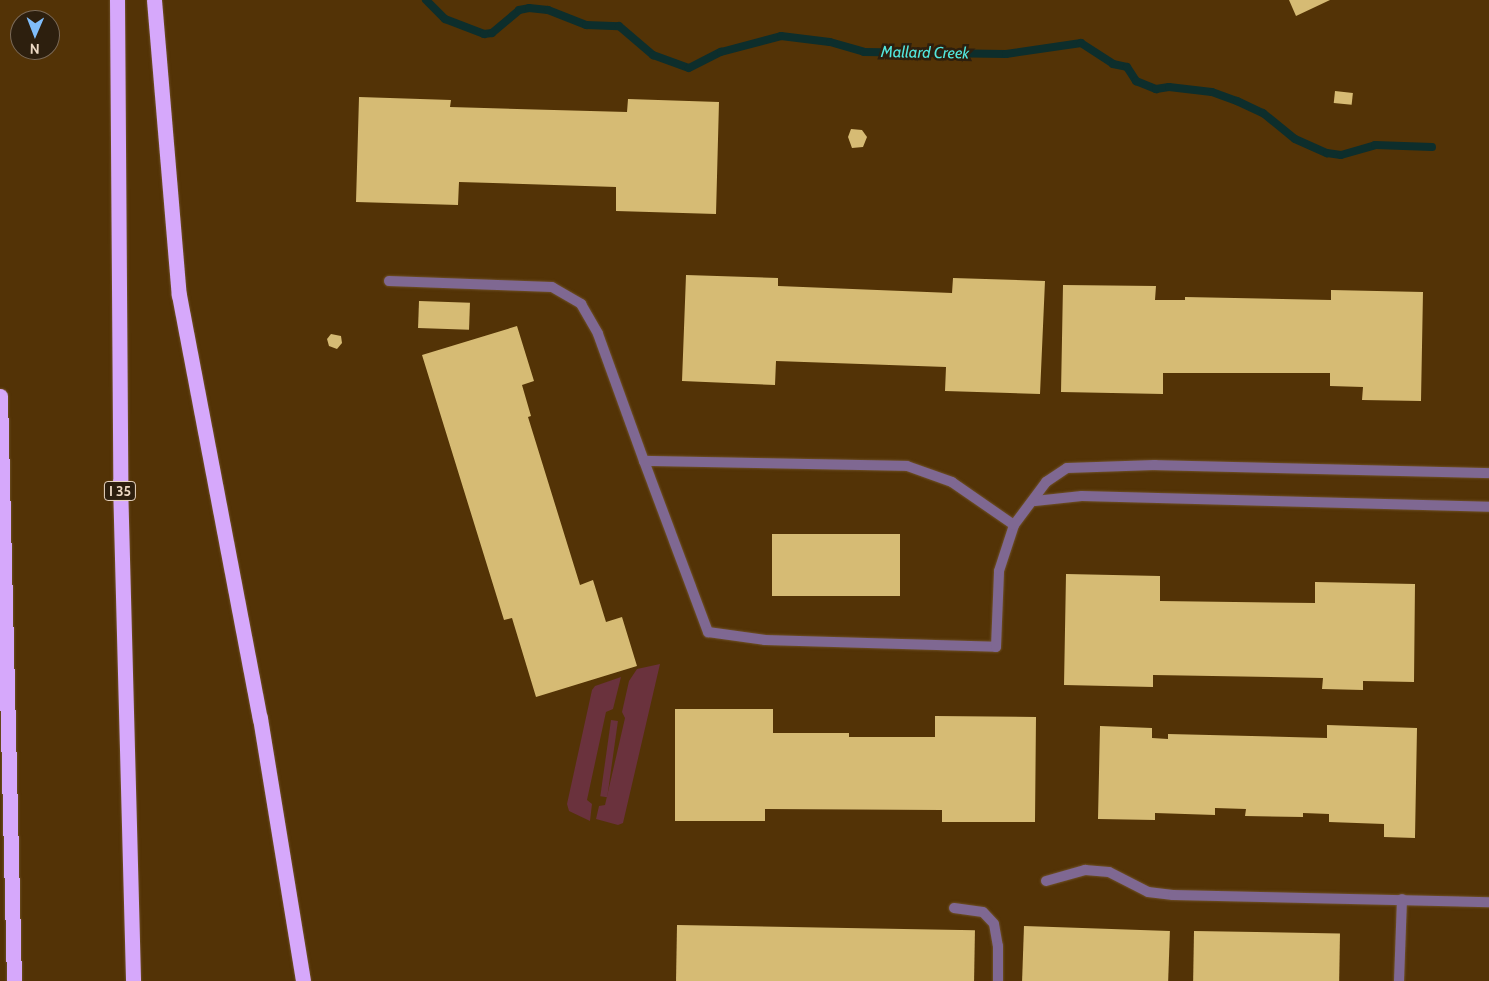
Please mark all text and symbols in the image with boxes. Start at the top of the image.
north arrow [10,10,60,60]
text: N [30,40,40,58]
water label: Mallard Creek [881,43,969,63]
road number: I 35 [104,480,136,502]

